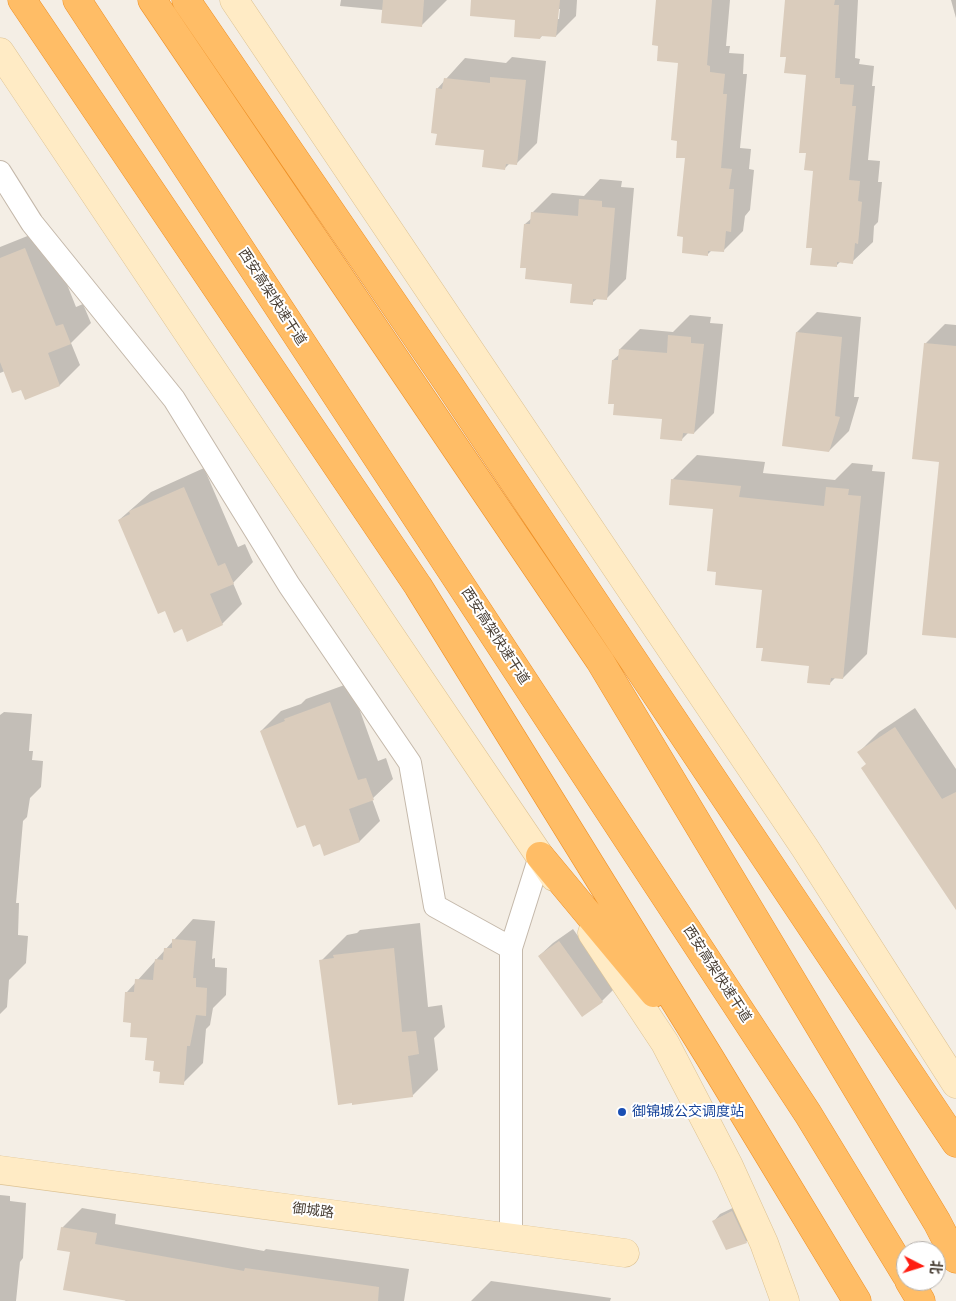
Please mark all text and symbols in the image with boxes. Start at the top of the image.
street label: 西安高架快速干道 [234,245,310,349]
street label: 西安高架快速干道 [457,584,533,688]
street label: 西安高架快速干道 [679,922,755,1026]
place label: 御锦城公交调度站 [632,1104,744,1120]
marker: 御锦城公交调度站 [616,1106,628,1118]
street label: 御城路 [291,1200,335,1222]
north arrow [896,1241,946,1291]
text: 北 [926,1260,945,1275]

